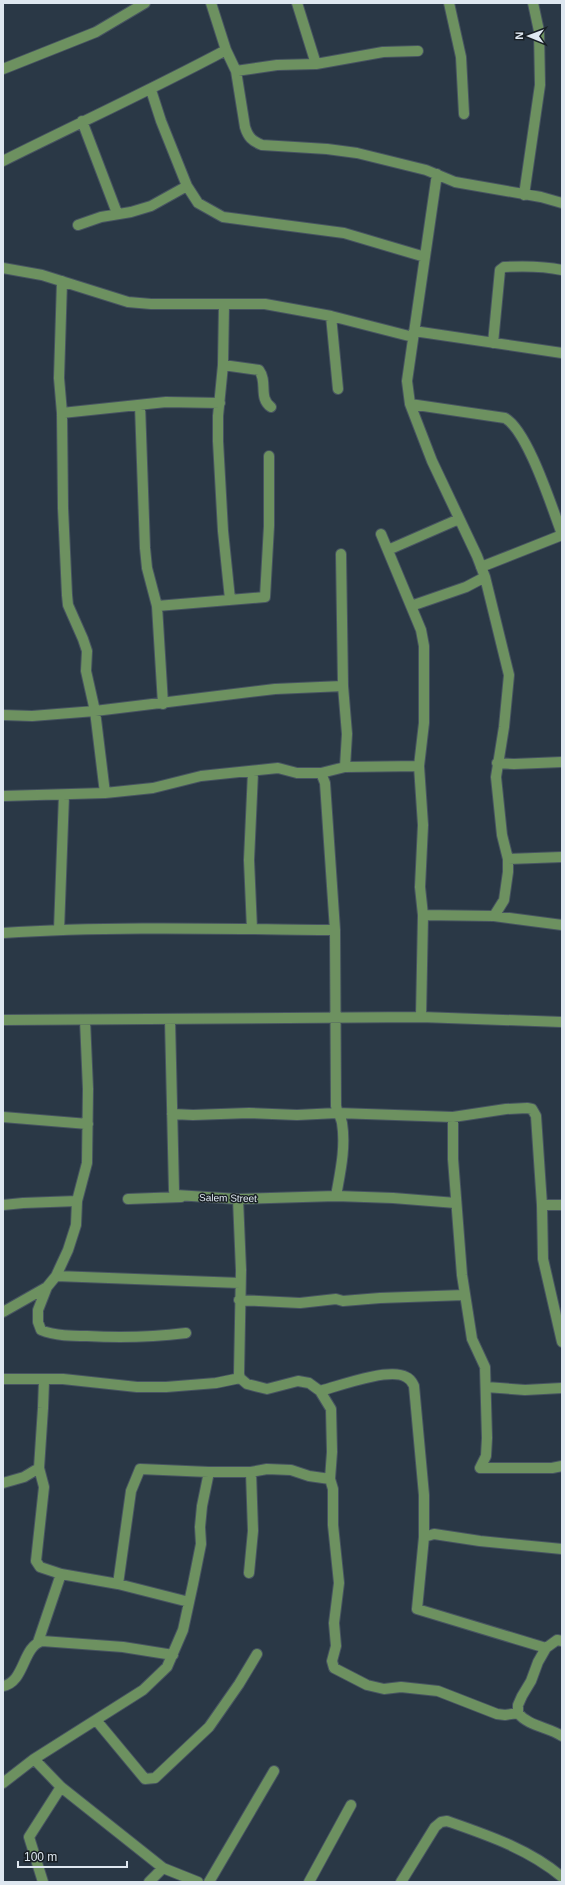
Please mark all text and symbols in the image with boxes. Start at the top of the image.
north arrow [509,16,549,56]
text: N [513,32,525,40]
street label: Salem Street [199,1192,257,1204]
scale bar [18,1843,127,1869]
text: 100 m [24,1850,57,1864]

